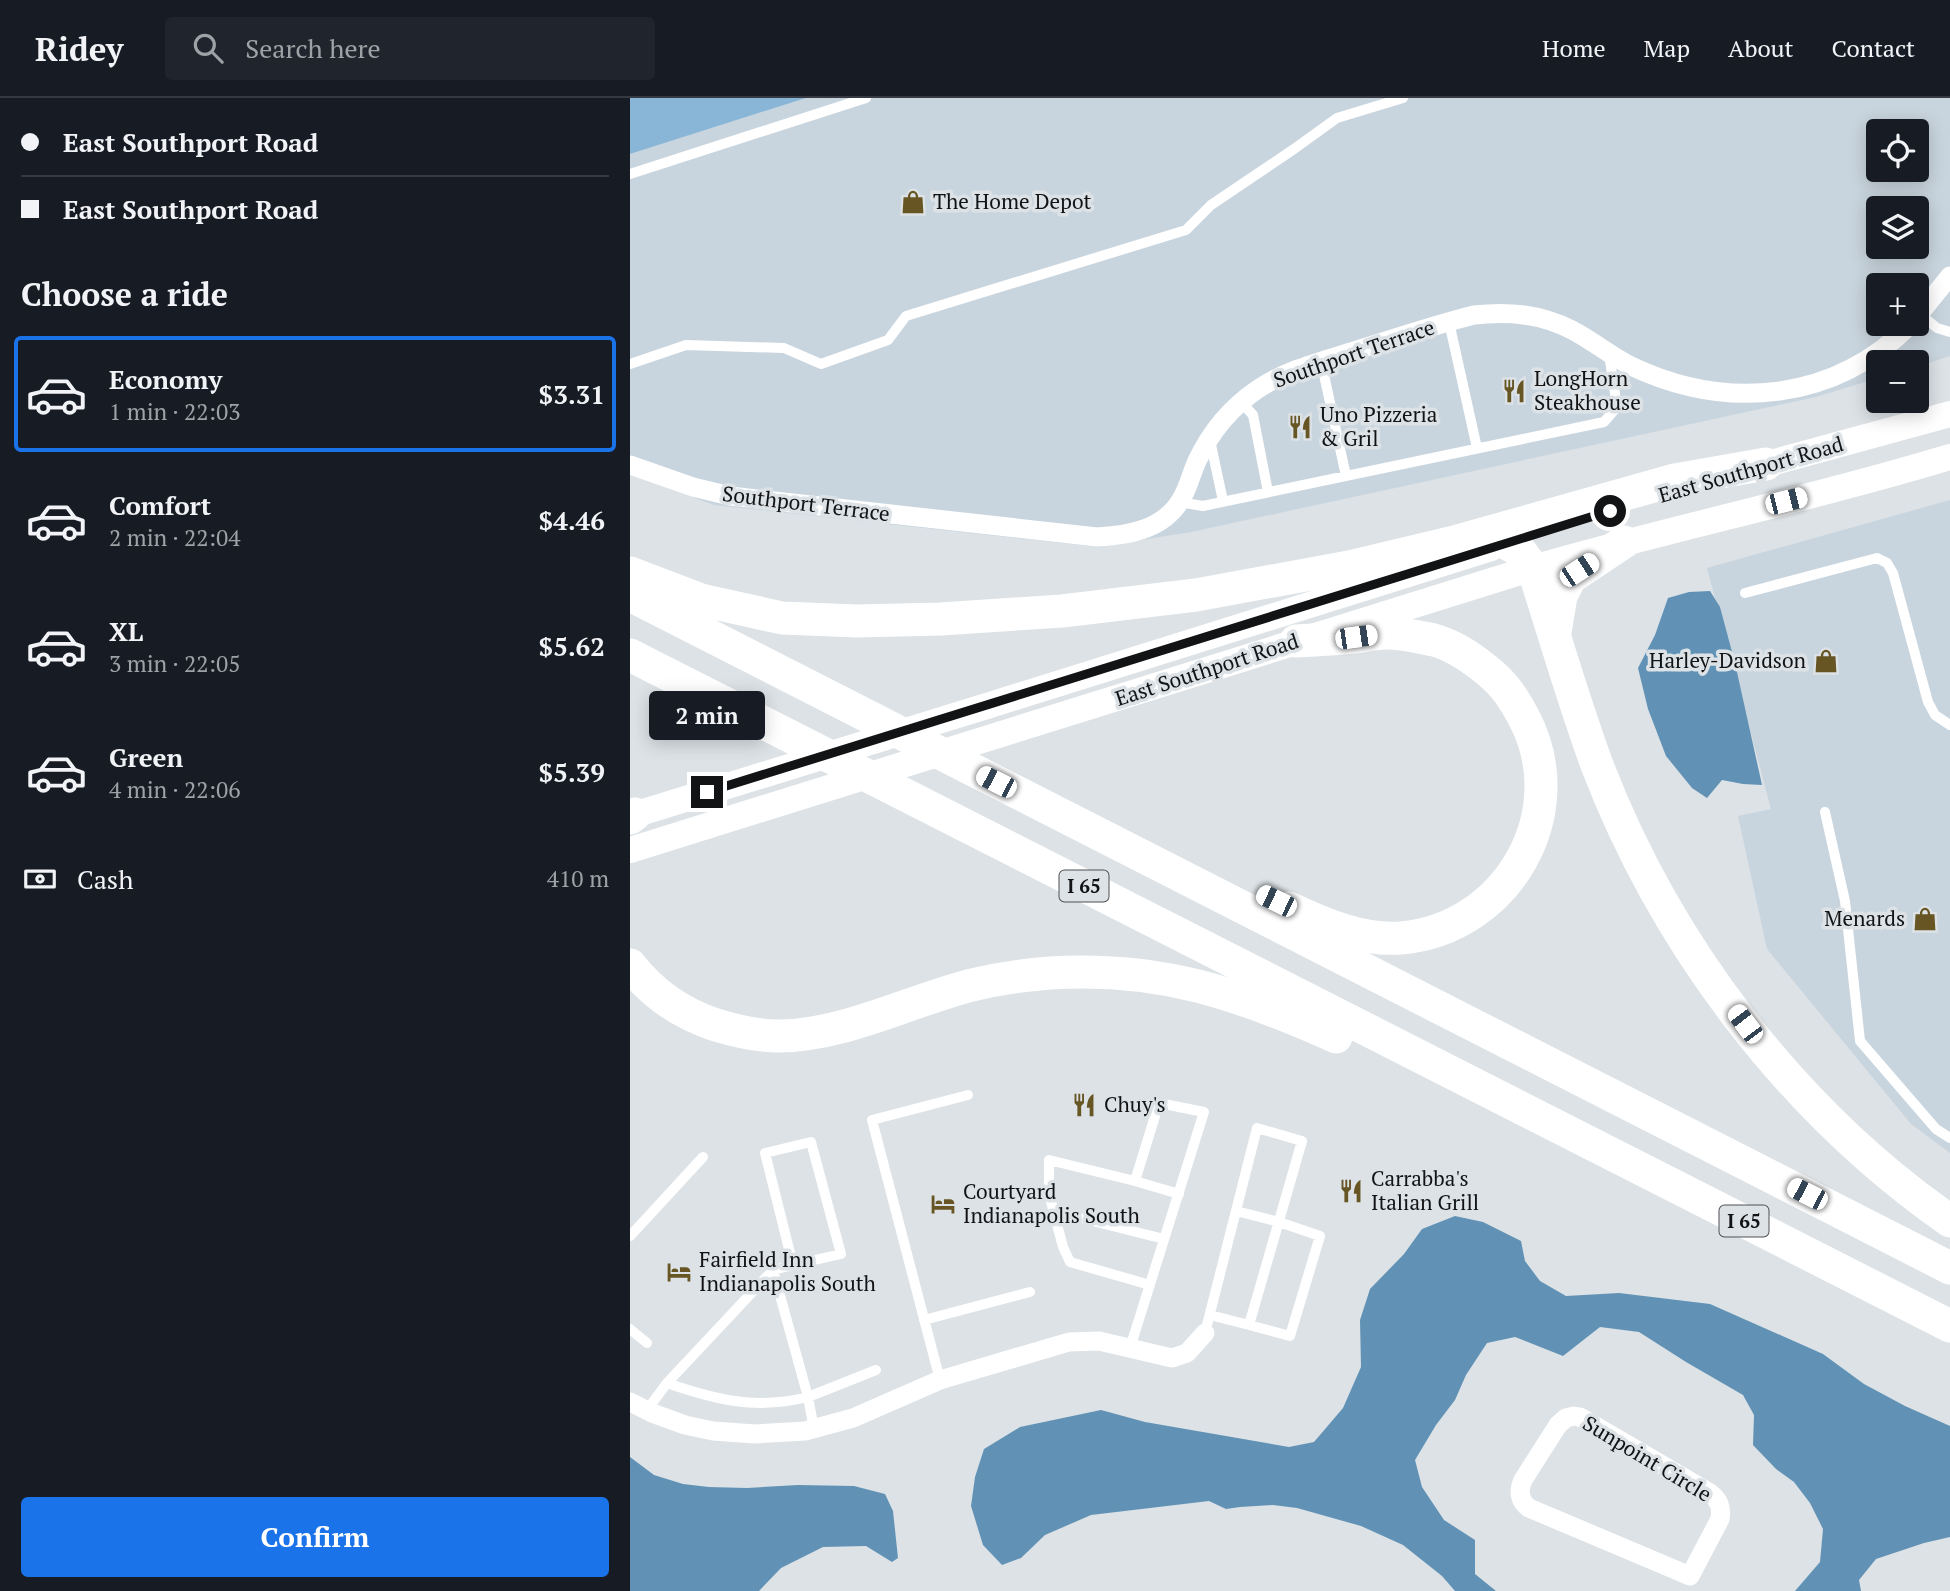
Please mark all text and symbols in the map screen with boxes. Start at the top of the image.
search box [165,17,655,80]
text: Ridey [35,27,123,70]
icon: search [189,29,227,67]
text: Search here [245,31,381,65]
text: Home [1542,32,1606,64]
text: Map [1644,32,1690,64]
text: About [1728,32,1794,64]
text: Contact [1832,32,1915,64]
map controls [1866,119,1929,413]
button: locate [1866,119,1929,182]
text: East Southport Road [63,125,318,159]
place label: The Home Depot [933,187,1091,215]
shop icon: The Home Depot [899,188,927,216]
text: East Southport Road [63,192,318,226]
button: layers [1866,196,1929,259]
text: Choose a ride [21,273,228,315]
button: + [1866,273,1929,336]
street label: Southport Terrace [1269,312,1438,394]
button: − [1866,350,1929,413]
text: Economy [109,362,222,396]
icon: car [25,363,88,426]
place label: LongHorn Steakhouse [1534,364,1641,416]
text: $3.31 [539,377,605,411]
restaurant icon: LongHorn Steakhouse [1500,377,1528,405]
text: 1 min · 22:03 [109,396,241,427]
place label: Uno Pizzeria & Gril [1320,400,1438,452]
restaurant icon: Uno Pizzeria & Gril [1286,413,1314,441]
street label: East Southport Road [1655,429,1847,509]
street label: Southport Terrace [721,479,891,527]
car [1764,486,1809,516]
text: Comfort [109,488,211,522]
icon: car [25,489,88,552]
route start [1594,495,1626,527]
text: $4.46 [539,503,605,537]
text: 2 min · 22:04 [109,522,241,553]
car [1556,550,1603,590]
text: XL [109,614,143,648]
icon: car [25,615,88,678]
car [1334,624,1379,650]
street label: East Southport Road [1111,626,1302,712]
text: $5.62 [539,629,605,663]
place label: Harley-Davidson [1649,646,1807,674]
shop icon: Harley-Davidson [1812,647,1840,675]
text: 3 min · 22:05 [109,648,241,679]
callout: 2 min [649,690,765,740]
text: 2 min [676,700,738,731]
text: Green [109,740,183,774]
icon: car [25,741,88,804]
text: $5.39 [539,755,605,789]
car [973,763,1020,801]
text: 4 min · 22:06 [109,774,241,805]
route end [691,776,723,808]
icon: cash [21,860,59,898]
text: Cash [77,862,133,896]
text: 410 m [547,863,609,894]
road number: I 65 [1060,870,1108,902]
car [1253,882,1300,920]
place label: Menards [1824,904,1905,932]
shop icon: Menards [1911,905,1939,933]
car [1724,1001,1767,1047]
place label: Chuy's [1104,1090,1166,1118]
restaurant icon: Chuy's [1070,1091,1098,1119]
place label: Carrabba's Italian Grill [1371,1164,1479,1216]
car [1784,1175,1831,1213]
place label: Courtyard Indianapolis South [963,1177,1140,1229]
restaurant icon: Carrabba's Italian Grill [1337,1177,1365,1205]
hotel icon: Courtyard Indianapolis South [929,1190,957,1218]
road number: I 65 [1720,1205,1768,1236]
place label: Fairfield Inn Indianapolis South [699,1245,876,1297]
hotel icon: Fairfield Inn Indianapolis South [665,1258,693,1286]
street label: Sunpoint Circle [1578,1409,1717,1508]
button: Confirm [21,1497,609,1577]

